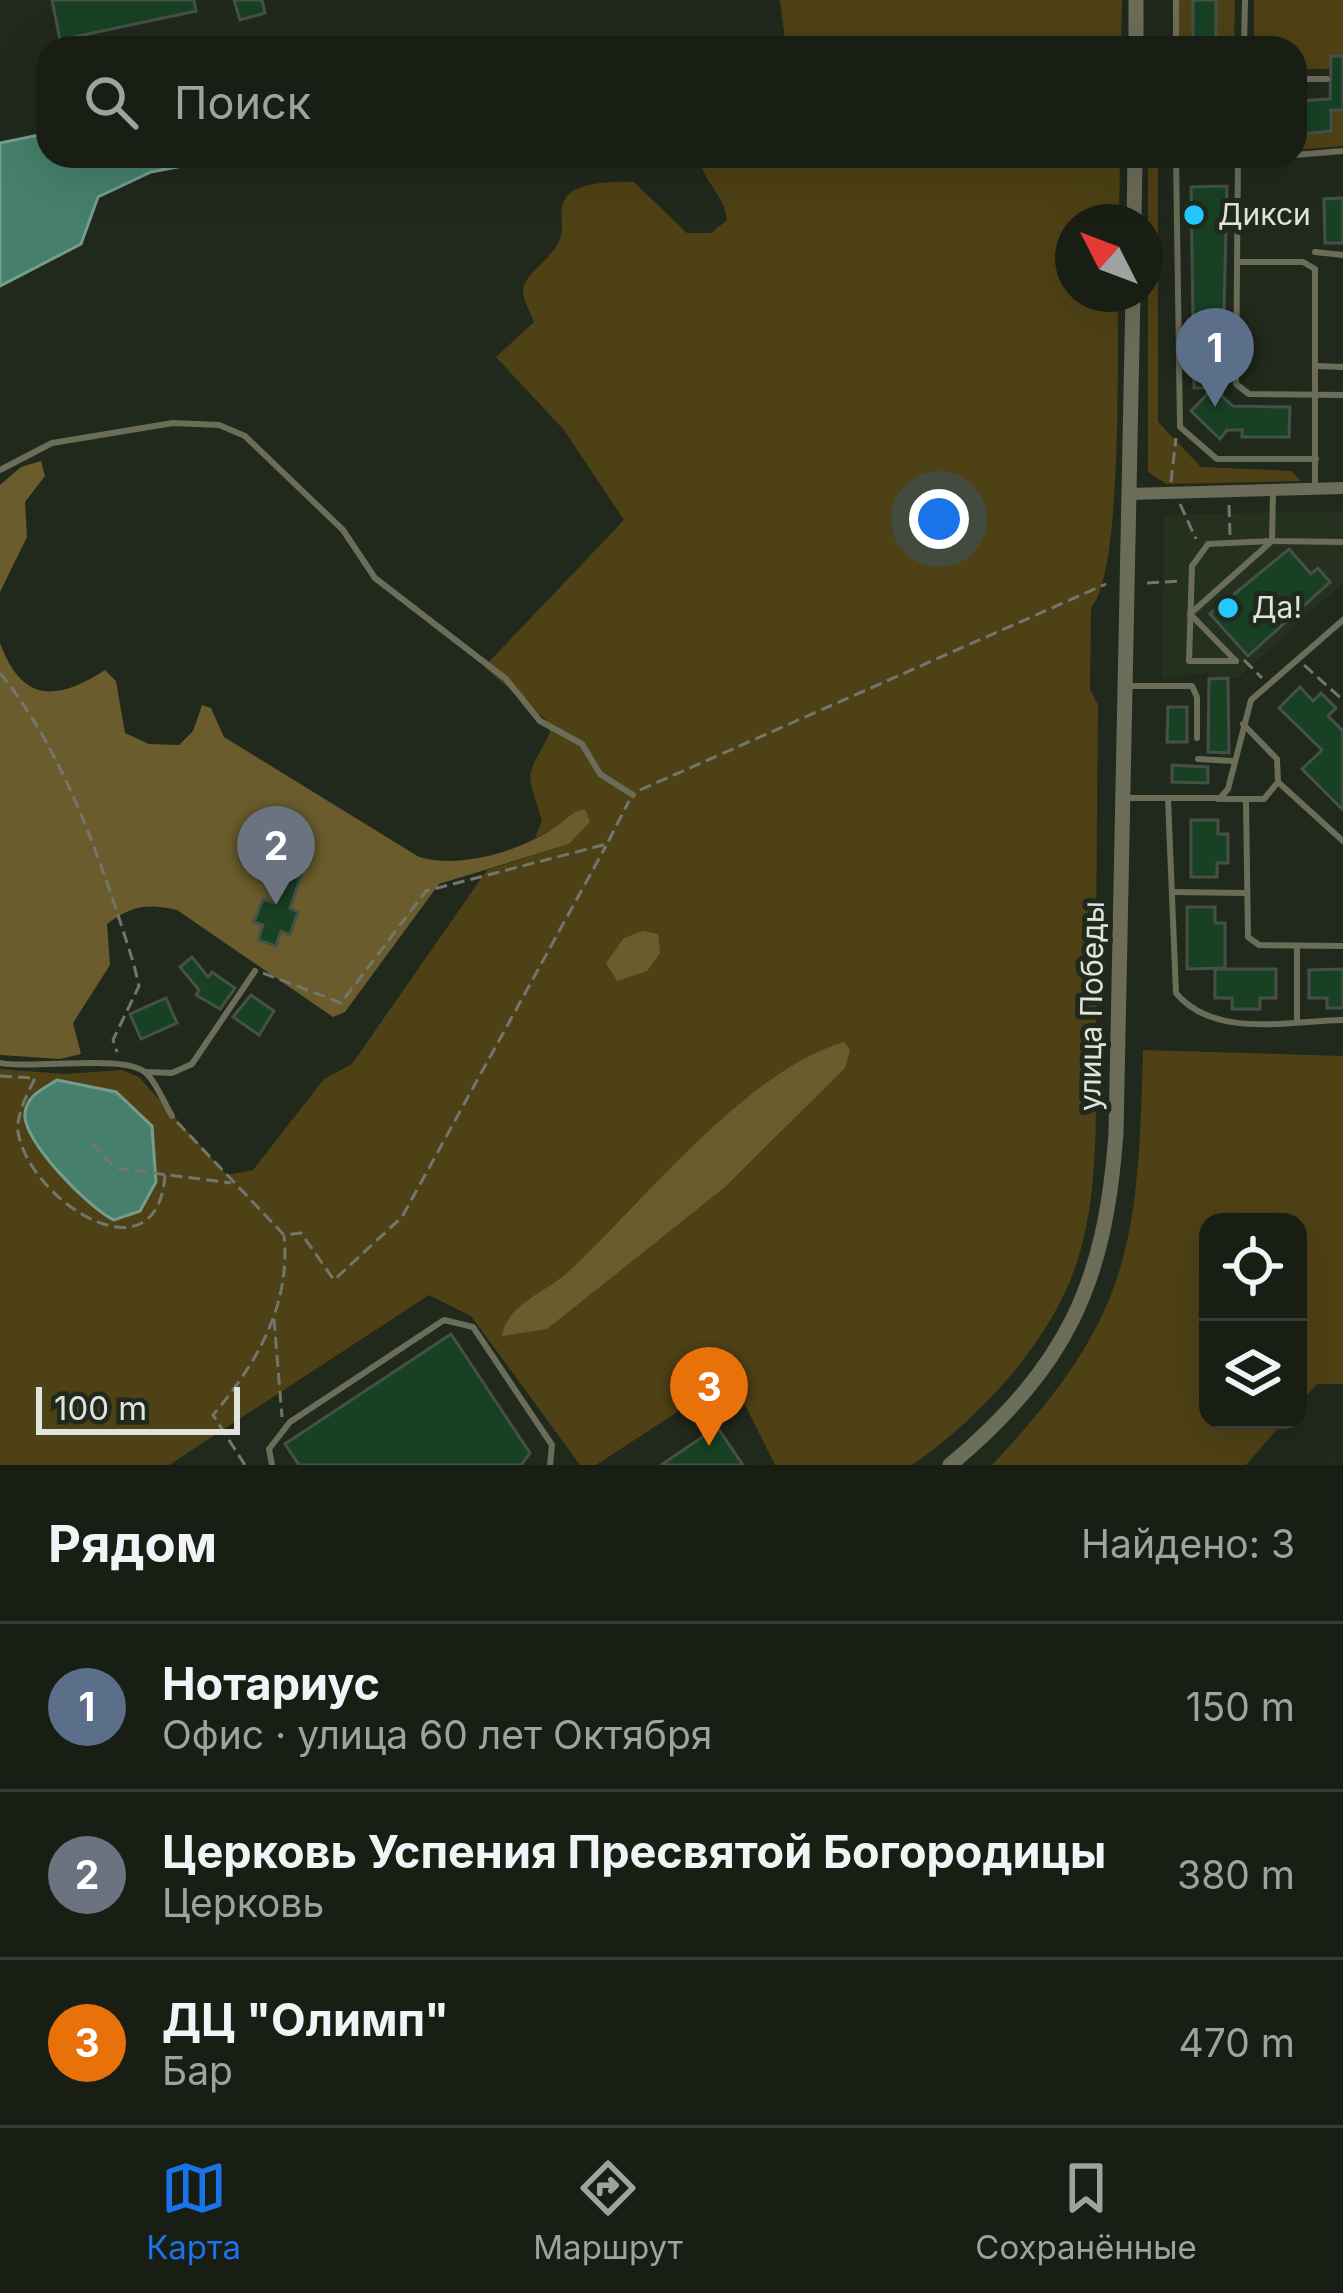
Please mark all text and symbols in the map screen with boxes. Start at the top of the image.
search box [36,36,1307,168]
icon: search [78,69,144,135]
text: Поиск [174,75,311,130]
place label: Дикси [1218,196,1311,232]
marker: Дикси [1181,202,1207,228]
north arrow [1055,204,1163,312]
pin: 1 [1176,308,1254,407]
your location [909,489,969,549]
place label: Да! [1252,589,1302,625]
marker: Да! [1215,595,1241,621]
pin: 2 [237,806,315,905]
street label: улица Победы [1071,901,1111,1111]
map controls [1199,1213,1307,1429]
button: locate [1199,1213,1307,1321]
button: layers [1199,1321,1307,1429]
pin: 3 [670,1347,748,1446]
scale bar [36,1381,240,1434]
text: 100 m [54,1388,147,1428]
text: Рядом [48,1513,217,1574]
text: Найдено: 3 [1081,1520,1295,1567]
text: Нотариус [162,1656,380,1711]
text: 1 [79,1683,95,1730]
text: 150 m [1186,1683,1295,1730]
text: Офис · улица 60 лет Октября [162,1711,712,1758]
text: Церковь Успения Пресвятой Богородицы [162,1824,1106,1879]
text: 2 [75,1851,99,1898]
text: 380 m [1177,1851,1295,1898]
text: Церковь [162,1879,324,1926]
text: ДЦ "Олимп" [162,1992,449,2047]
text: 3 [74,2019,100,2066]
text: 470 m [1179,2019,1295,2066]
text: Бар [162,2047,233,2094]
tab: Карта [146,2155,241,2267]
tab: Маршрут [533,2155,683,2267]
tab: Сохранённые [975,2155,1197,2267]

